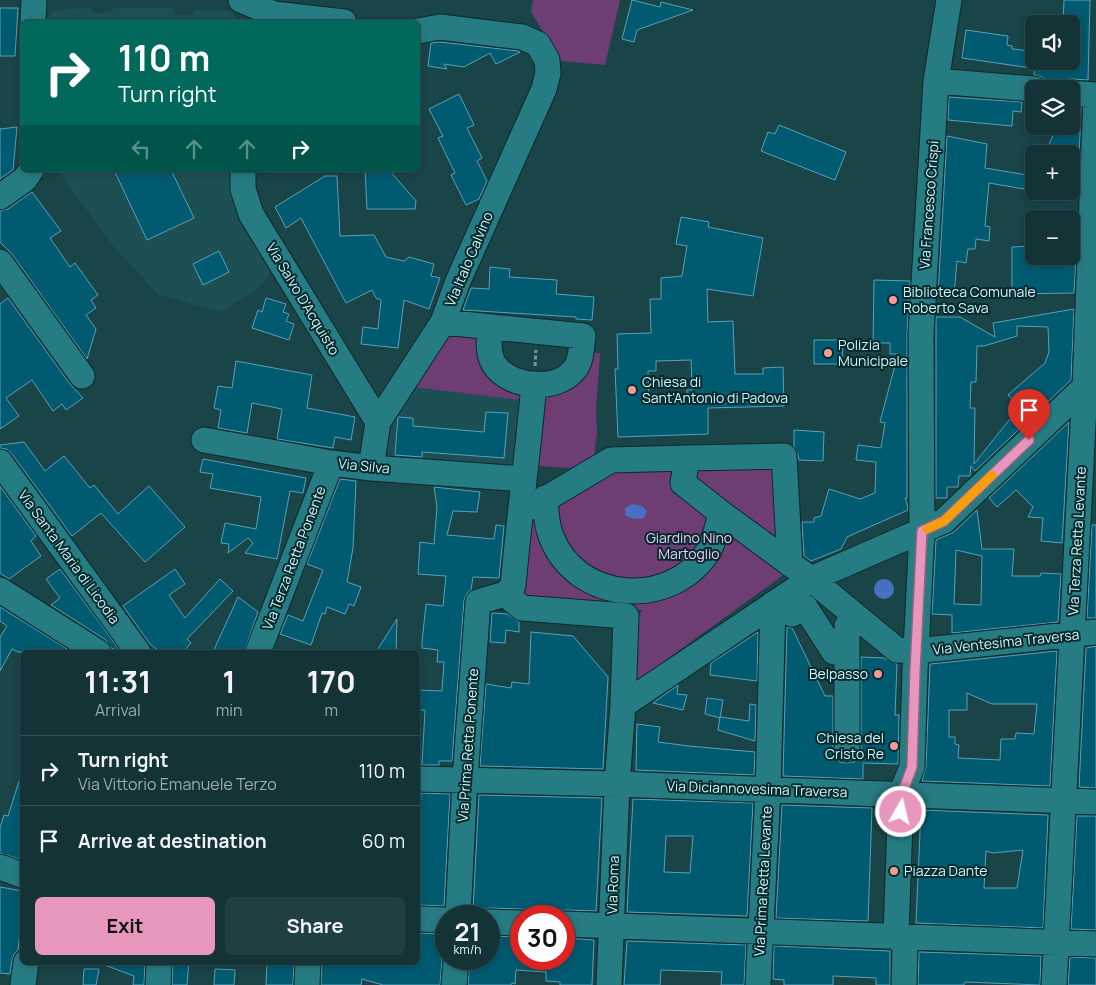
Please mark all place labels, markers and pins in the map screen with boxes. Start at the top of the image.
place label: Biblioteca Comunale Roberto Sava [903,282,1036,317]
marker: Biblioteca Comunale Roberto Sava [887,294,899,306]
place label: Polizia Municipale [838,335,908,370]
marker: Polizia Municipale [822,347,834,359]
place label: Chiesa di Sant'Antonio di Padova [642,372,788,407]
marker: Chiesa di Sant'Antonio di Padova [626,384,638,396]
pin [1008,389,1050,440]
place label: Belpasso [809,664,868,683]
marker: Belpasso [872,668,884,680]
place label: Chiesa del Cristo Re [817,728,884,763]
marker: Chiesa del Cristo Re [888,740,900,752]
place label: Piazza Dante [904,861,988,880]
marker: Piazza Dante [888,865,900,877]

